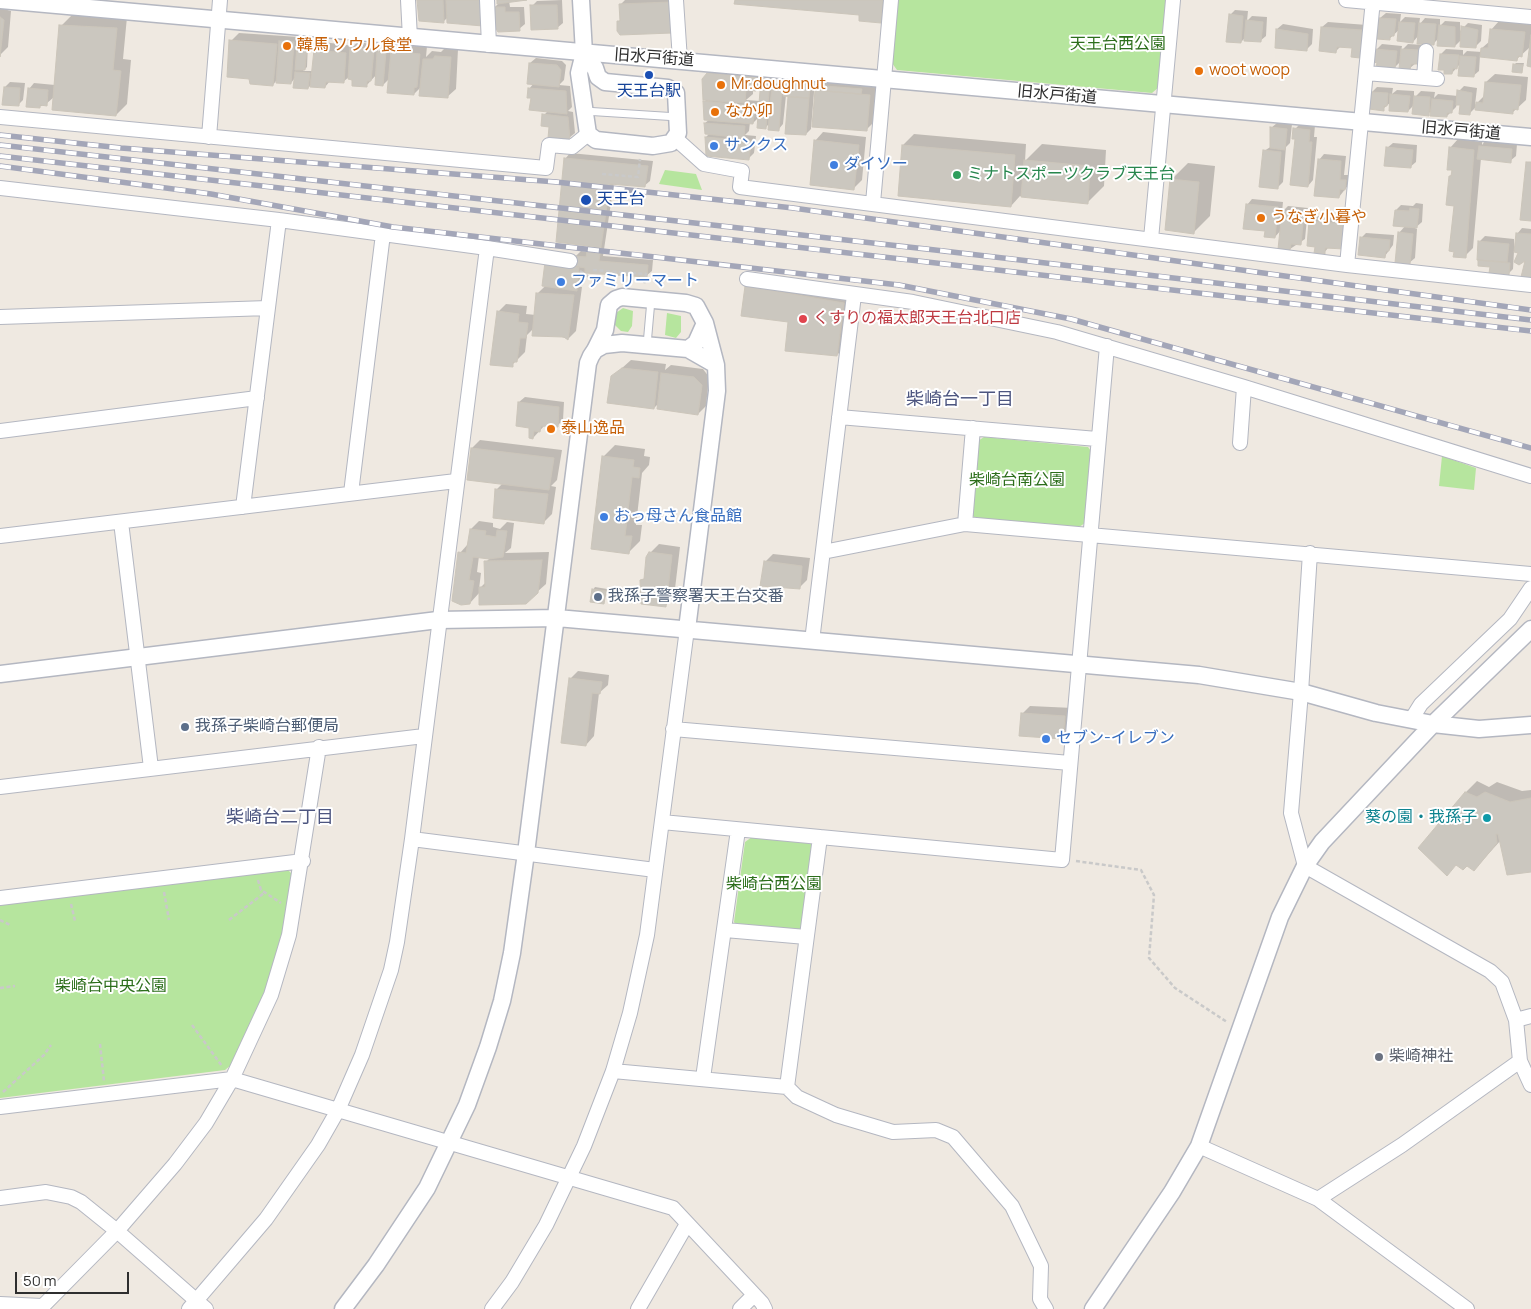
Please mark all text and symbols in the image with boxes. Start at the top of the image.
park label: 天王台西公園 [1070,35,1166,55]
place label: 韓馬 ソウル食堂 [297,36,412,56]
marker: 韓馬 ソウル食堂 [281,40,293,52]
street label: 旧水戸街道 [613,46,695,70]
place label: woot woop [1209,61,1290,81]
marker: woot woop [1193,65,1205,77]
marker: 天王台駅 [643,69,655,81]
place label: Mr.doughnut [731,75,826,95]
marker: Mr.doughnut [715,79,727,91]
place label: 天王台駅 [617,82,681,102]
street label: 旧水戸街道 [1016,82,1098,108]
place label: なか卯 [725,102,773,122]
marker: なか卯 [709,106,721,118]
street label: 旧水戸街道 [1420,118,1502,144]
place label: サンクス [724,136,788,156]
marker: サンクス [708,140,720,152]
place label: ダイソー [844,155,908,175]
marker: ダイソー [828,159,840,171]
place label: ミナトスポーツクラブ天王台 [967,165,1175,185]
marker: ミナトスポーツクラブ天王台 [951,169,963,181]
place label: 天王台 [597,190,645,210]
marker: 天王台 [579,193,593,207]
place label: うなぎ小暮や [1271,208,1367,228]
marker: うなぎ小暮や [1255,212,1267,224]
place label: ファミリーマート [571,272,699,292]
marker: ファミリーマート [555,276,567,288]
place label: くすりの福太郎天王台北口店 [813,309,1021,329]
marker: くすりの福太郎天王台北口店 [797,313,809,325]
district label: 柴崎台一丁目 [906,389,1014,411]
place label: 泰山逸品 [561,419,625,439]
marker: 泰山逸品 [545,423,557,435]
park label: 柴崎台南公園 [969,471,1065,491]
place label: おっ母さん食品館 [614,507,742,527]
marker: おっ母さん食品館 [598,511,610,523]
place label: 我孫子警察署天王台交番 [608,587,784,607]
marker: 我孫子警察署天王台交番 [592,591,604,603]
place label: 我孫子柴崎台郵便局 [195,717,339,737]
marker: 我孫子柴崎台郵便局 [179,721,191,733]
place label: セブン-イレブン [1056,729,1175,749]
marker: セブン-イレブン [1040,733,1052,745]
district label: 柴崎台二丁目 [226,807,334,829]
place label: 葵の園・我孫子 [1365,808,1477,828]
marker: 葵の園・我孫子 [1481,812,1493,824]
park label: 柴崎台西公園 [726,875,822,895]
park label: 柴崎台中央公園 [55,977,167,997]
place label: 柴崎神社 [1389,1047,1453,1067]
marker: 柴崎神社 [1373,1051,1385,1063]
scale bar [18,1262,131,1294]
text: 50 m [23,1270,57,1291]

